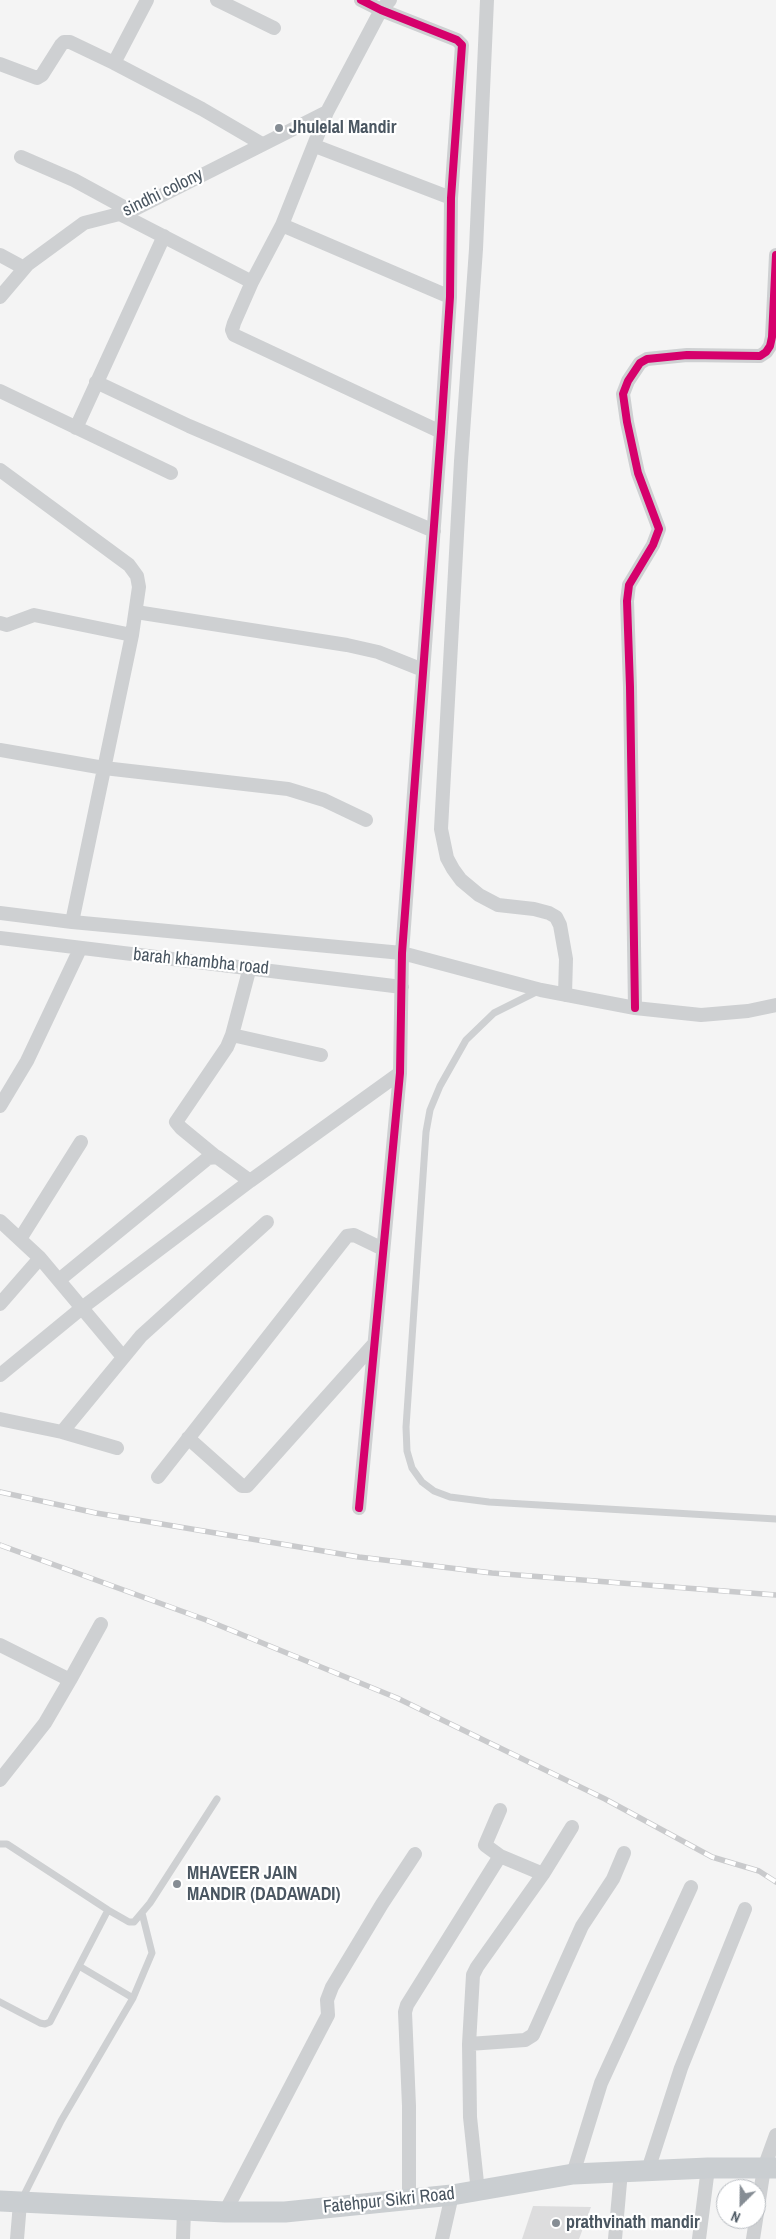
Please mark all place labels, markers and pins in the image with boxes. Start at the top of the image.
place label: Jhulelal Mandir [289,117,396,139]
marker: Jhulelal Mandir [273,122,285,134]
place label: MHAVEER JAIN MANDIR (DADAWADI) [187,1863,340,1906]
marker: MHAVEER JAIN MANDIR (DADAWADI) [171,1878,183,1890]
place label: prathvinath mandir [566,2212,700,2234]
marker: prathvinath mandir [550,2217,562,2229]

